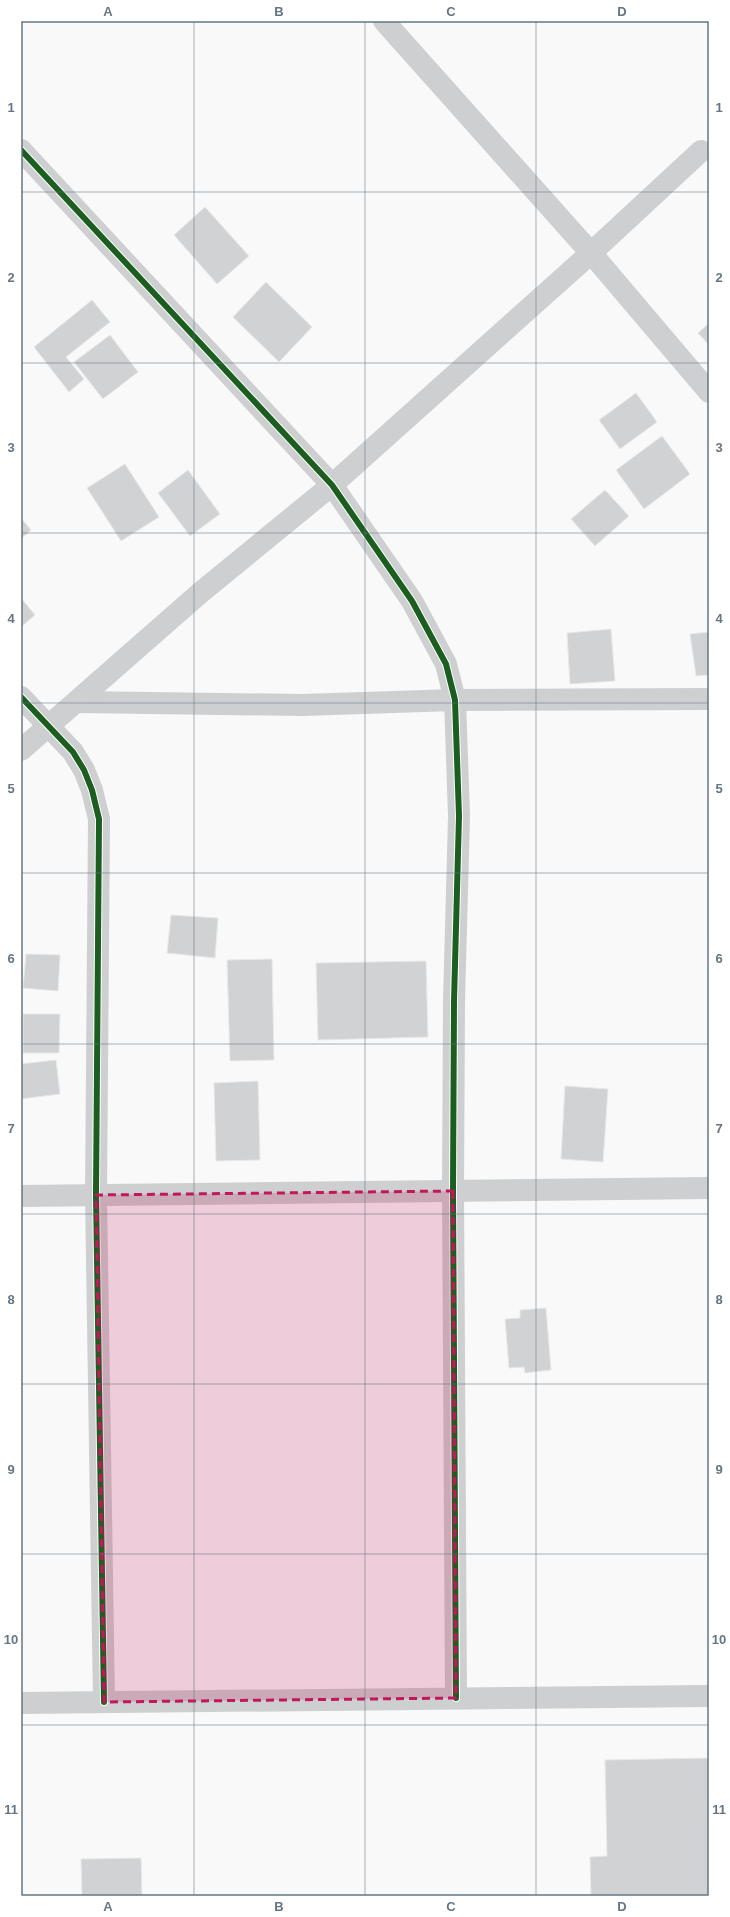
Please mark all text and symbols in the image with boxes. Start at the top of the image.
text: A [103,4,113,19]
text: B [274,4,284,19]
text: C [446,4,456,19]
text: D [617,4,627,19]
text: 1 [7,100,15,115]
text: 1 [715,100,723,115]
text: 2 [7,270,15,285]
text: 2 [715,270,723,285]
text: 3 [7,440,15,455]
text: 3 [715,440,723,455]
text: 4 [7,611,15,626]
text: 4 [715,611,723,626]
text: 5 [7,781,15,796]
text: 5 [715,781,723,796]
text: 6 [7,951,15,966]
text: 6 [715,951,723,966]
text: 7 [7,1121,15,1136]
text: 7 [715,1121,723,1136]
text: 8 [7,1292,15,1307]
text: 8 [715,1292,723,1307]
text: 9 [7,1462,15,1477]
text: 9 [715,1462,723,1477]
text: 10 [4,1632,18,1647]
text: 10 [712,1632,726,1647]
text: 11 [4,1802,18,1817]
text: 11 [712,1802,726,1817]
text: A [103,1899,113,1914]
text: B [274,1899,284,1914]
text: C [446,1899,456,1914]
text: D [617,1899,627,1914]

